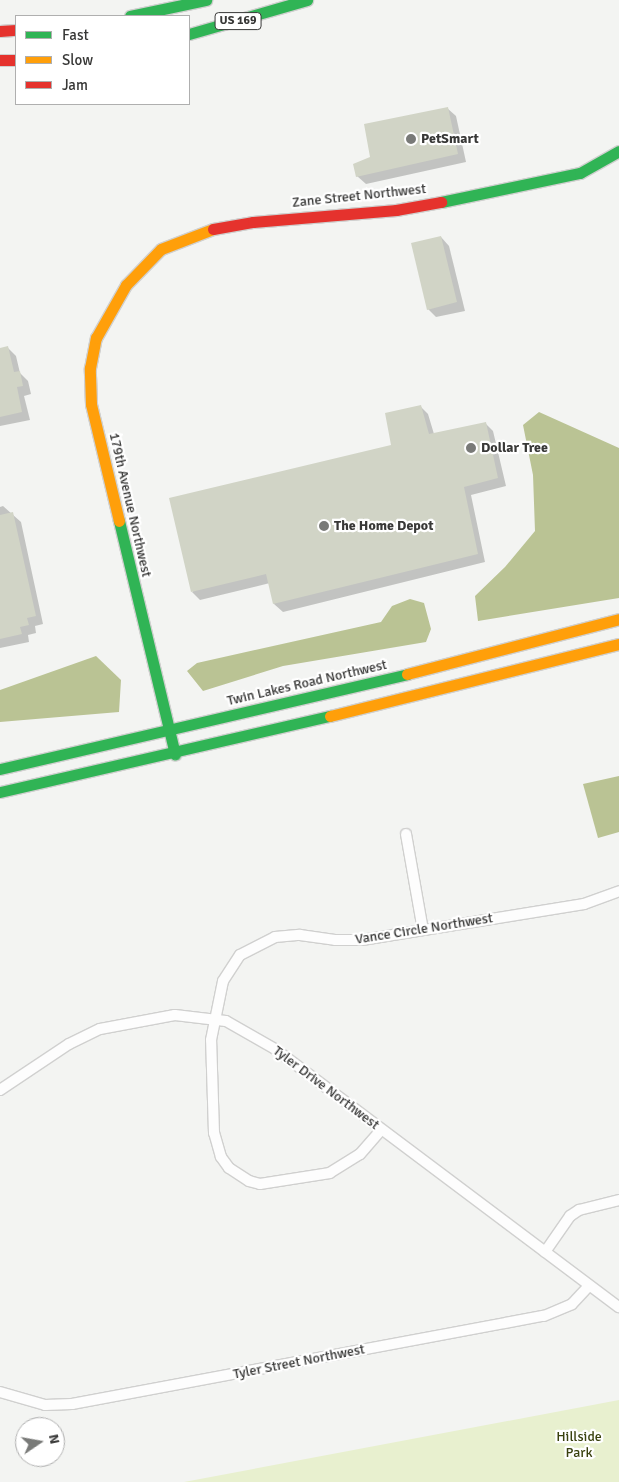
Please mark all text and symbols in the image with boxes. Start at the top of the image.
road number: US 169 [214,12,262,30]
legend [15,15,190,105]
text: Fast [62,26,89,44]
text: Slow [62,51,93,69]
text: Jam [62,76,88,94]
place label: PetSmart [421,131,479,147]
marker: PetSmart [405,133,417,145]
street label: Zane Street Northwest [291,181,427,211]
street label: 179th Avenue Northwest [105,431,155,579]
place label: Dollar Tree [481,440,548,456]
marker: Dollar Tree [465,442,477,454]
place label: The Home Depot [334,518,433,534]
marker: The Home Depot [318,520,330,532]
street label: Twin Lakes Road Northwest [225,656,389,710]
street label: Vance Circle Northwest [354,910,494,948]
street label: Tyler Drive Northwest [270,1043,382,1133]
street label: Tyler Street Northwest [232,1341,366,1383]
north arrow [15,1417,65,1467]
park label: Hillside Park [556,1429,602,1461]
text: N [45,1432,64,1446]

